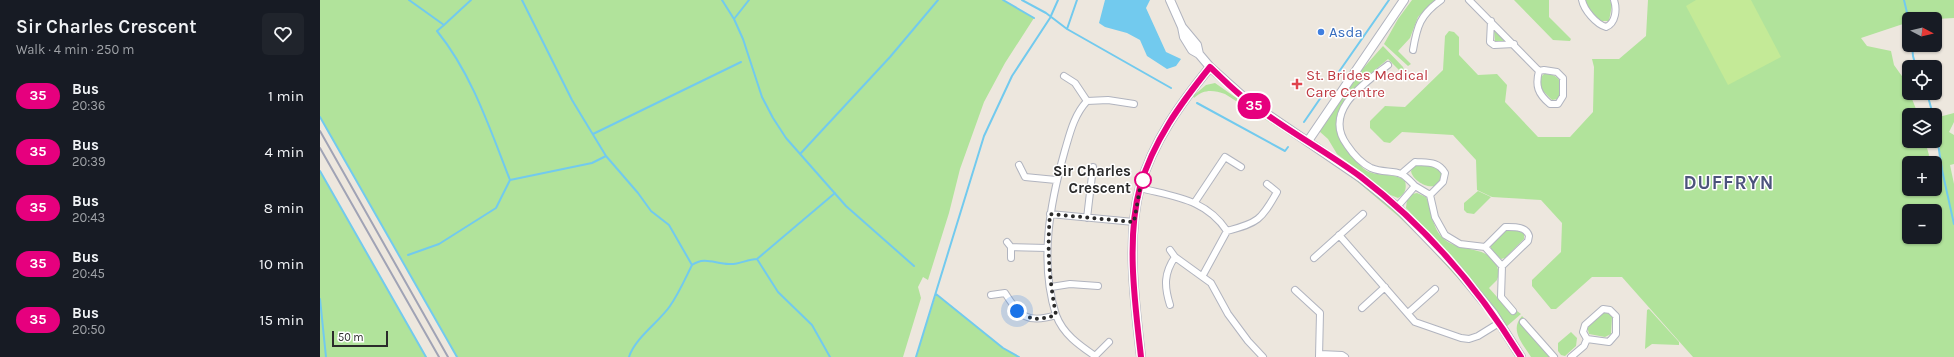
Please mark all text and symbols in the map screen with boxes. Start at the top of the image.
north arrow [1902,12,1942,52]
map controls [1902,12,1942,244]
button: heart [262,13,304,55]
text: Sir Charles Crescent [16,16,197,38]
place label: Asda [1329,23,1363,41]
marker: Asda [1316,27,1326,37]
text: Walk · 4 min · 250 m [16,42,134,57]
button: locate [1902,60,1942,100]
place label: St. Brides Medical Care Centre [1306,66,1428,101]
marker: St. Brides Medical Care Centre [1291,78,1303,90]
text: Bus [72,80,99,98]
text: 35 [30,87,46,104]
text: 1 min [268,87,304,105]
line badge: 35 [1236,93,1272,119]
text: 35 [1246,97,1262,114]
text: 20:36 [72,98,105,113]
button: layers [1902,108,1942,148]
text: Bus [72,136,99,154]
text: 35 [30,143,46,160]
text: 4 min [265,143,304,161]
text: 20:39 [72,154,105,169]
button: + [1902,156,1942,196]
place label: Sir Charles Crescent [1053,162,1131,197]
marker: Sir Charles Crescent [1134,171,1152,189]
district label: DUFFRYN [1684,172,1774,194]
text: Bus [72,192,99,210]
text: 35 [30,199,46,216]
text: 8 min [264,199,304,217]
button: − [1902,204,1942,244]
text: 20:43 [72,210,105,225]
text: Bus [72,248,99,266]
text: 35 [30,255,46,272]
text: 10 min [259,255,304,273]
text: 20:45 [72,266,105,281]
your location [1007,301,1027,321]
text: Bus [72,304,99,322]
text: 35 [30,311,46,328]
text: 15 min [259,311,304,329]
text: 20:50 [72,322,105,337]
scale bar [332,329,388,348]
text: 50 m [338,331,364,344]

